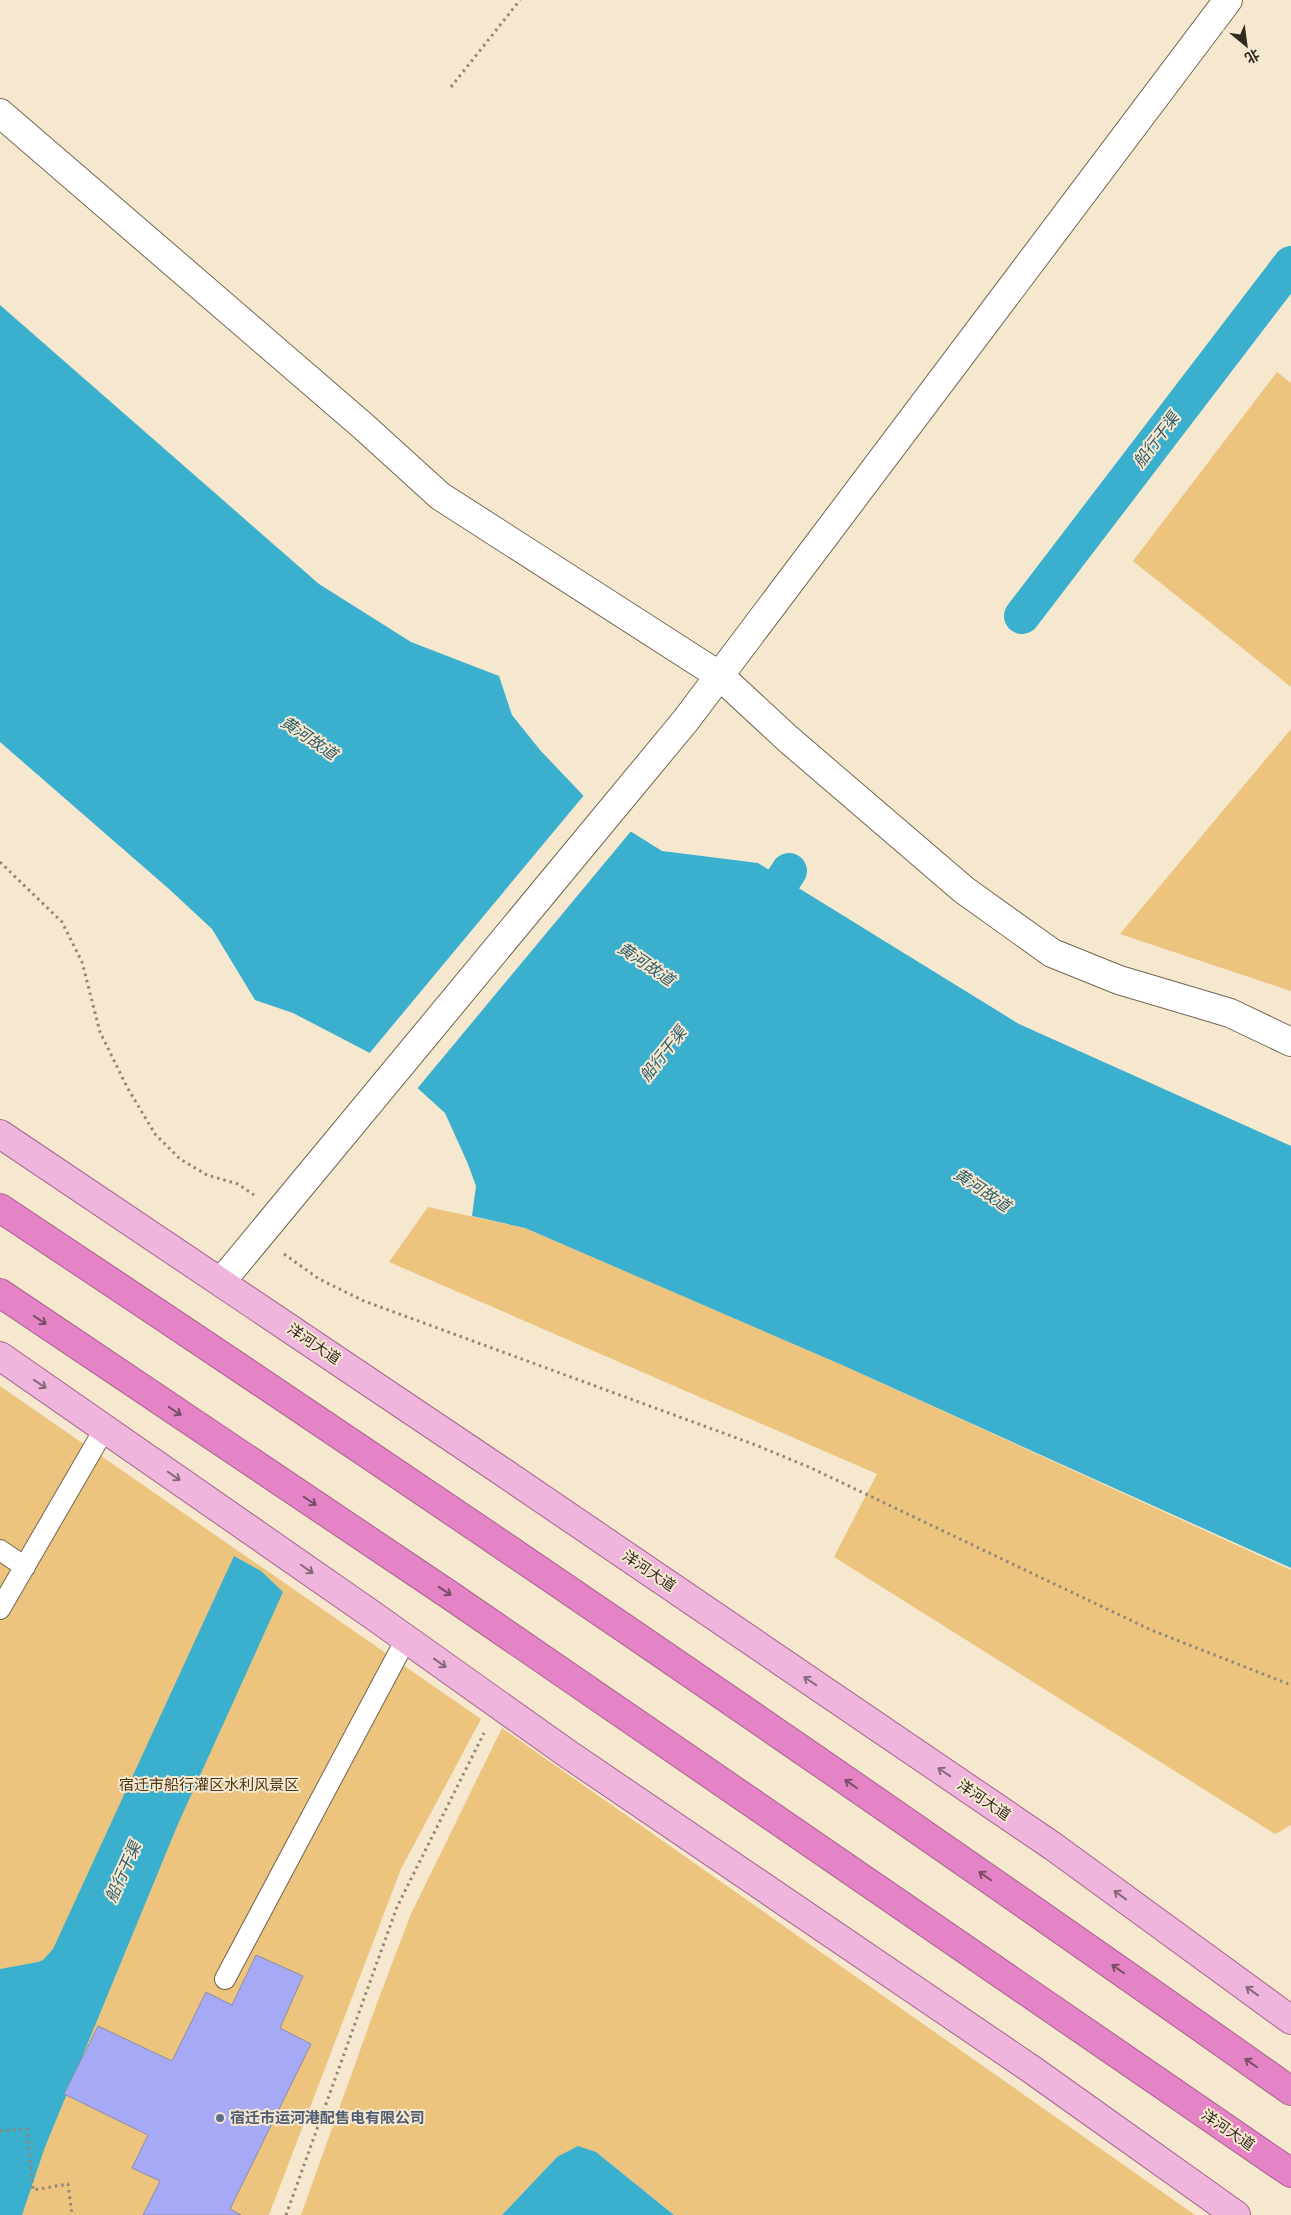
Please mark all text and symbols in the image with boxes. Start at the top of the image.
north arrow [1221,20,1271,70]
text: 北 [1242,46,1262,67]
water label: 船行干渠 [1129,407,1184,471]
water label: 黄河故道 [277,712,342,765]
water label: 黄河故道 [614,938,679,991]
water label: 船行干渠 [636,1021,691,1085]
water label: 黄河故道 [950,1164,1015,1217]
one-way arrow [33,1315,47,1325]
street label: 洋河大道 [284,1320,344,1368]
one-way arrow [33,1379,47,1389]
one-way arrow [168,1406,182,1416]
one-way arrow [167,1471,181,1481]
one-way arrow [303,1496,317,1506]
street label: 洋河大道 [619,1547,679,1595]
one-way arrow [300,1564,314,1574]
one-way arrow [438,1587,452,1597]
one-way arrow [433,1658,447,1668]
one-way arrow [803,1676,817,1686]
one-way arrow [937,1767,951,1777]
park label: 宿迁市船行灌区水利风景区 [119,1776,299,1794]
street label: 洋河大道 [954,1776,1014,1824]
one-way arrow [844,1779,858,1789]
water label: 船行干渠 [101,1837,146,1905]
one-way arrow [978,1871,992,1881]
one-way arrow [1114,1890,1127,1901]
one-way arrow [1112,1964,1126,1974]
one-way arrow [1245,1986,1259,1996]
one-way arrow [1244,2058,1258,2068]
street label: 洋河大道 [1198,2106,1258,2154]
place label: 宿迁市运河港配售电有限公司 [230,2109,425,2127]
marker: 宿迁市运河港配售电有限公司 [214,2112,226,2124]

